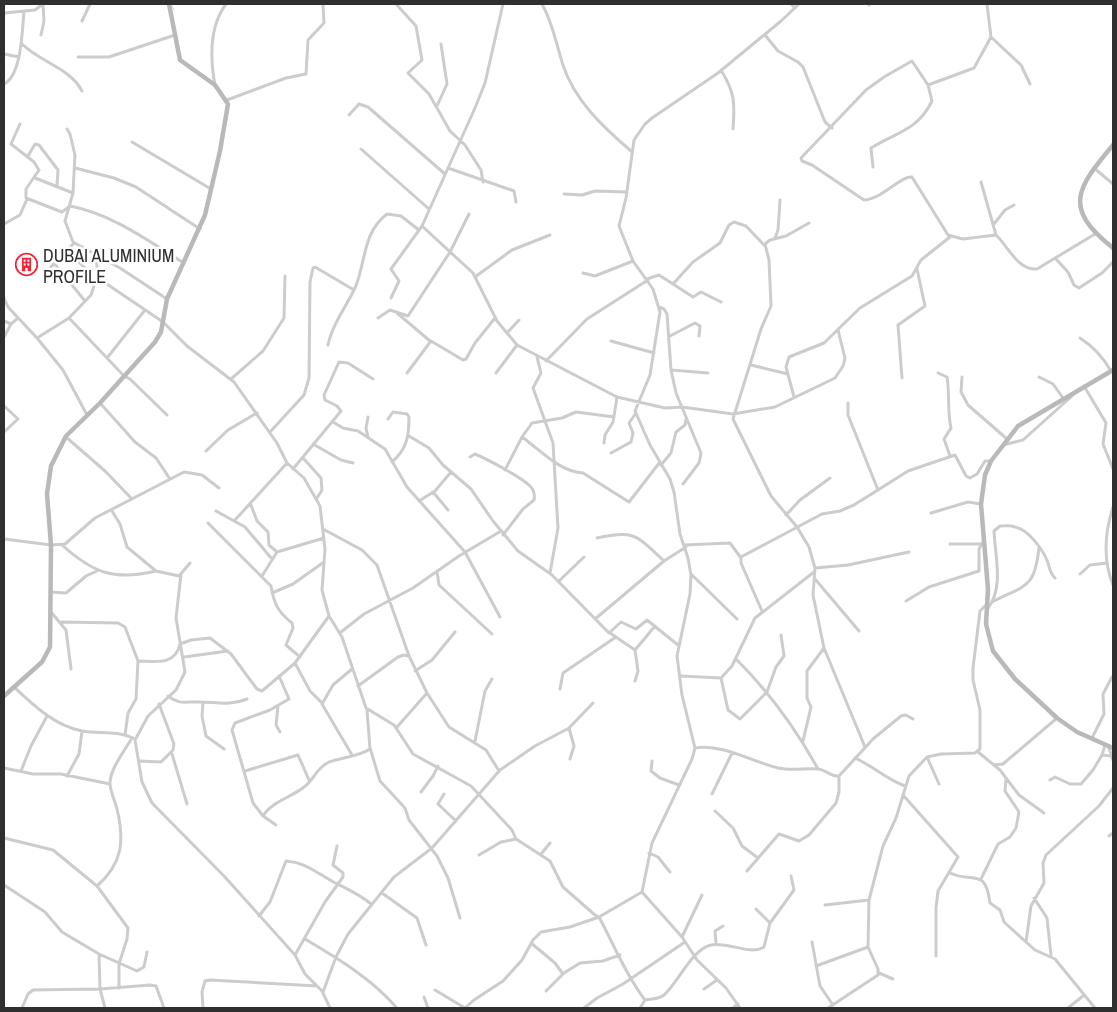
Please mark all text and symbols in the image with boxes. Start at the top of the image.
place label: DUBAI ALUMINIUM PROFILE [43,243,174,289]
building icon: DUBAI ALUMINIUM PROFILE [15,253,39,277]

